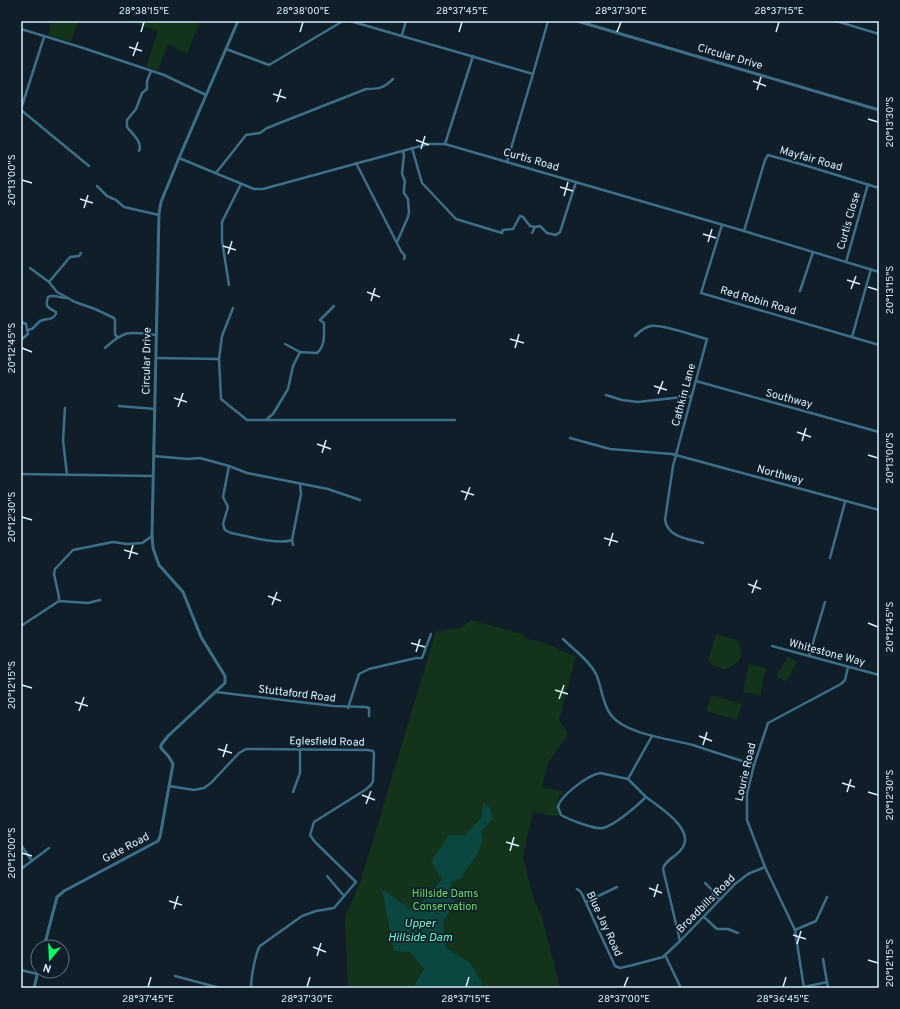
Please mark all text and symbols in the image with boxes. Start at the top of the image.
text: 28°38'15"E [119,5,169,18]
text: 28°38'00"E [276,5,330,18]
text: 28°37'45"E [436,5,488,18]
text: 28°37'30"E [595,5,647,18]
text: 28°37'15"E [754,5,804,18]
street label: Circular Drive [696,41,764,73]
text: 20°13'30"S [884,97,897,147]
street label: Mayfair Road [778,143,844,175]
street label: Curtis Road [501,145,561,175]
text: 20°13'00"S [6,154,19,206]
street label: Curtis Close [834,190,864,251]
text: 20°13'15"S [884,266,897,314]
street label: Red Robin Road [718,283,798,319]
text: 20°12'45"S [6,322,19,374]
street label: Circular Drive [139,327,155,395]
street label: Cathkin Lane [669,362,699,428]
street label: Southway [764,386,814,412]
text: 20°13'00"S [884,432,897,484]
street label: Northway [755,462,805,488]
text: 20°12'30"S [6,492,19,542]
text: 20°12'45"S [884,601,897,653]
street label: Whitestone Way [787,636,867,670]
text: 20°12'15"S [6,661,19,709]
street label: Stuttaford Road [257,682,337,706]
street label: Eglesfield Road [289,734,365,750]
street label: Lourie Road [732,741,760,803]
text: 20°12'30"S [884,770,897,820]
text: 20°12'00"S [6,827,19,879]
street label: Gate Road [100,830,152,866]
street label: Broadbills Road [674,872,738,936]
park label: Hillside Dams Conservation [412,887,478,914]
street label: Blue Jay Road [583,889,625,959]
water label: Upper Hillside Dam [388,916,453,946]
north arrow [30,939,70,979]
text: 20°12'15"S [884,939,897,987]
text: N [41,960,53,975]
text: 28°37'45"E [122,993,174,1006]
text: 28°37'30"E [281,993,333,1006]
text: 28°37'15"E [441,993,491,1006]
text: 28°37'00"E [598,993,650,1006]
text: 28°36'45"E [757,993,809,1006]

